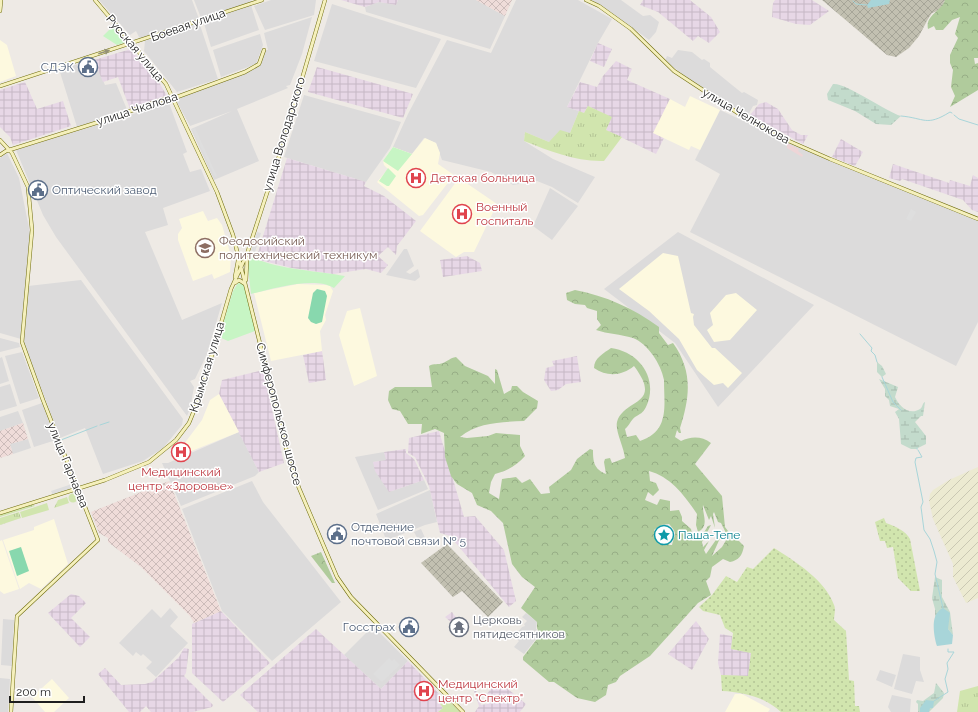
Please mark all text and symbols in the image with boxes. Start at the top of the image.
street label: Боевая улица [149,6,227,44]
street label: Русская улица [103,12,167,84]
one-way arrow [98,49,110,55]
public building icon: СДЭК [77,56,99,78]
place label: СДЭК [41,60,74,74]
street label: улица Володарского [260,75,308,193]
street label: улица Челнокова [700,85,792,147]
street label: улица Чкалова [95,89,179,129]
hospital icon: Детская больница [405,167,427,189]
place label: Детская больница [430,171,535,185]
public building icon: Оптический завод [27,179,49,201]
place label: Оптический завод [52,183,157,197]
place label: Военный госпиталь [476,200,534,228]
hospital icon: Военный госпиталь [451,203,473,225]
place label: Феодосийский политехнический техникум [219,234,377,262]
school or university icon: Феодосийский политехнический техникум [194,237,216,259]
street label: Крымская улица [187,320,227,414]
street label: Симферопольское шоссе [253,341,305,487]
street label: улица Гарнаева [45,420,91,510]
hospital icon: Медицинский центр «Здоровье» [170,441,192,463]
place label: Медицинский центр «Здоровье» [128,465,234,493]
place label: Отделение почтовой связи № 5 [351,520,466,548]
public building icon: Отделение почтовой связи № 5 [326,523,348,545]
place icon: Паша-Тепе [653,524,675,546]
place label: Паша-Тепе [678,528,740,542]
place label: Церковь пятидесятников [473,613,565,641]
public building icon: Госстрах [398,616,420,638]
temple icon: Церковь пятидесятников [448,616,470,638]
place label: Госстрах [343,620,395,634]
place label: Медицинский центр "Спектр" [438,677,523,705]
scale bar [10,678,84,704]
hospital icon: Медицинский центр "Спектр" [413,680,435,702]
text: 200 m [16,685,51,699]

